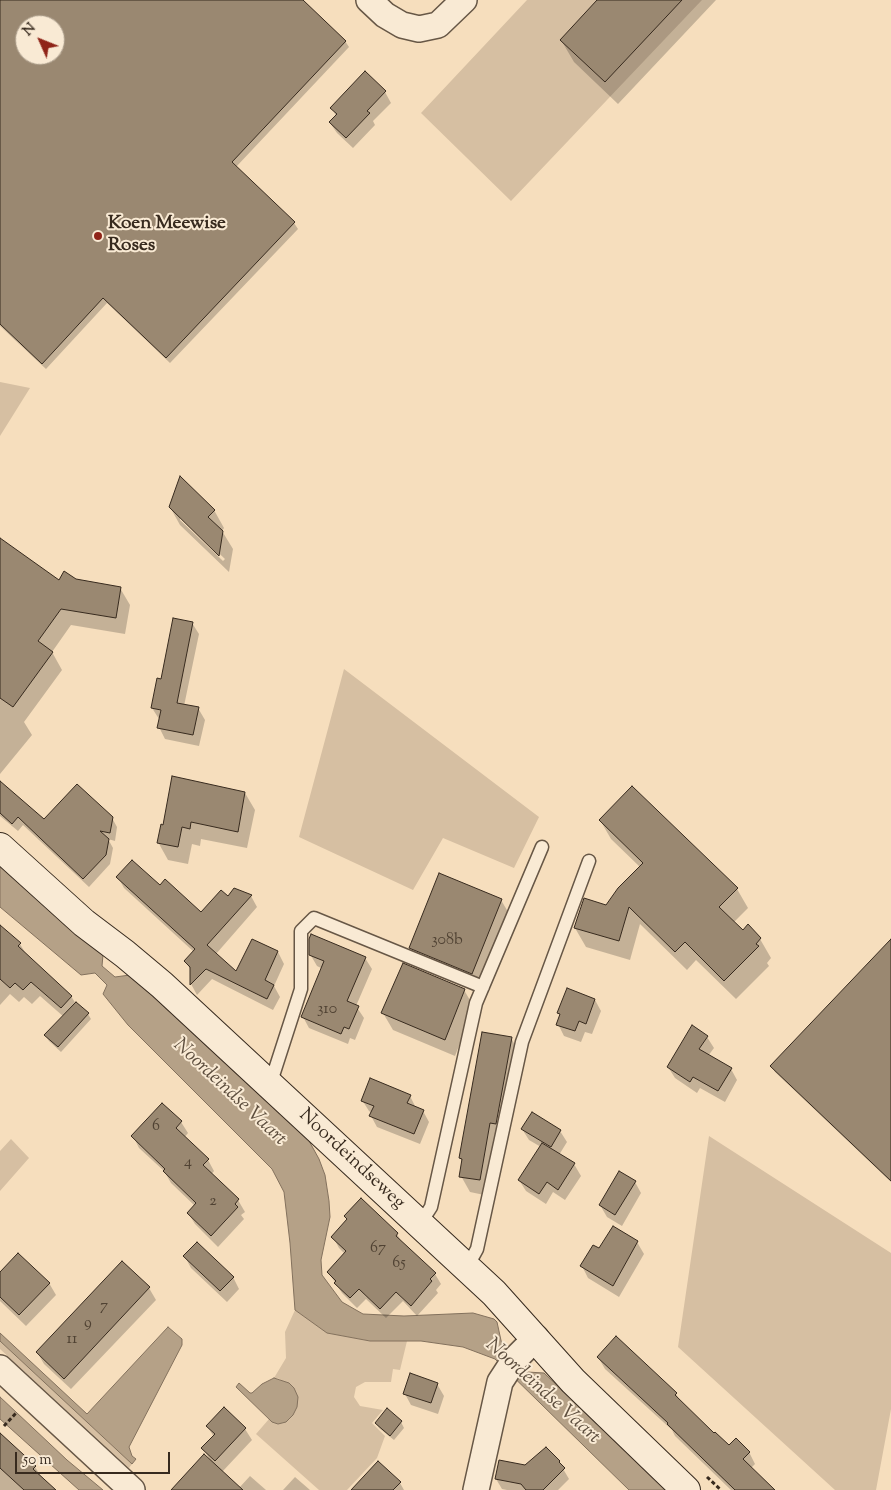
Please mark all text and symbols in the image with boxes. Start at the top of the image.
north arrow [15,15,65,65]
text: N [19,19,41,41]
place label: Koen Meewise Roses [108,214,226,258]
marker: Koen Meewise Roses [92,230,104,242]
house number: 308b [431,931,463,951]
house number: 310 [317,1000,337,1020]
water label: Noordeindse Vaart [167,1034,291,1152]
street label: Noordeindseweg [293,1105,409,1215]
house number: 6 [152,1117,160,1137]
house number: 4 [184,1153,192,1173]
house number: 2 [209,1192,217,1212]
house number: 67 [370,1239,386,1259]
house number: 65 [392,1254,406,1274]
house number: 7 [100,1297,108,1317]
house number: 9 [84,1314,92,1334]
house number: 11 [67,1330,77,1350]
water label: Noordeindse Vaart [479,1334,605,1450]
scale bar [18,1442,172,1474]
text: 50 m [23,1450,52,1471]

